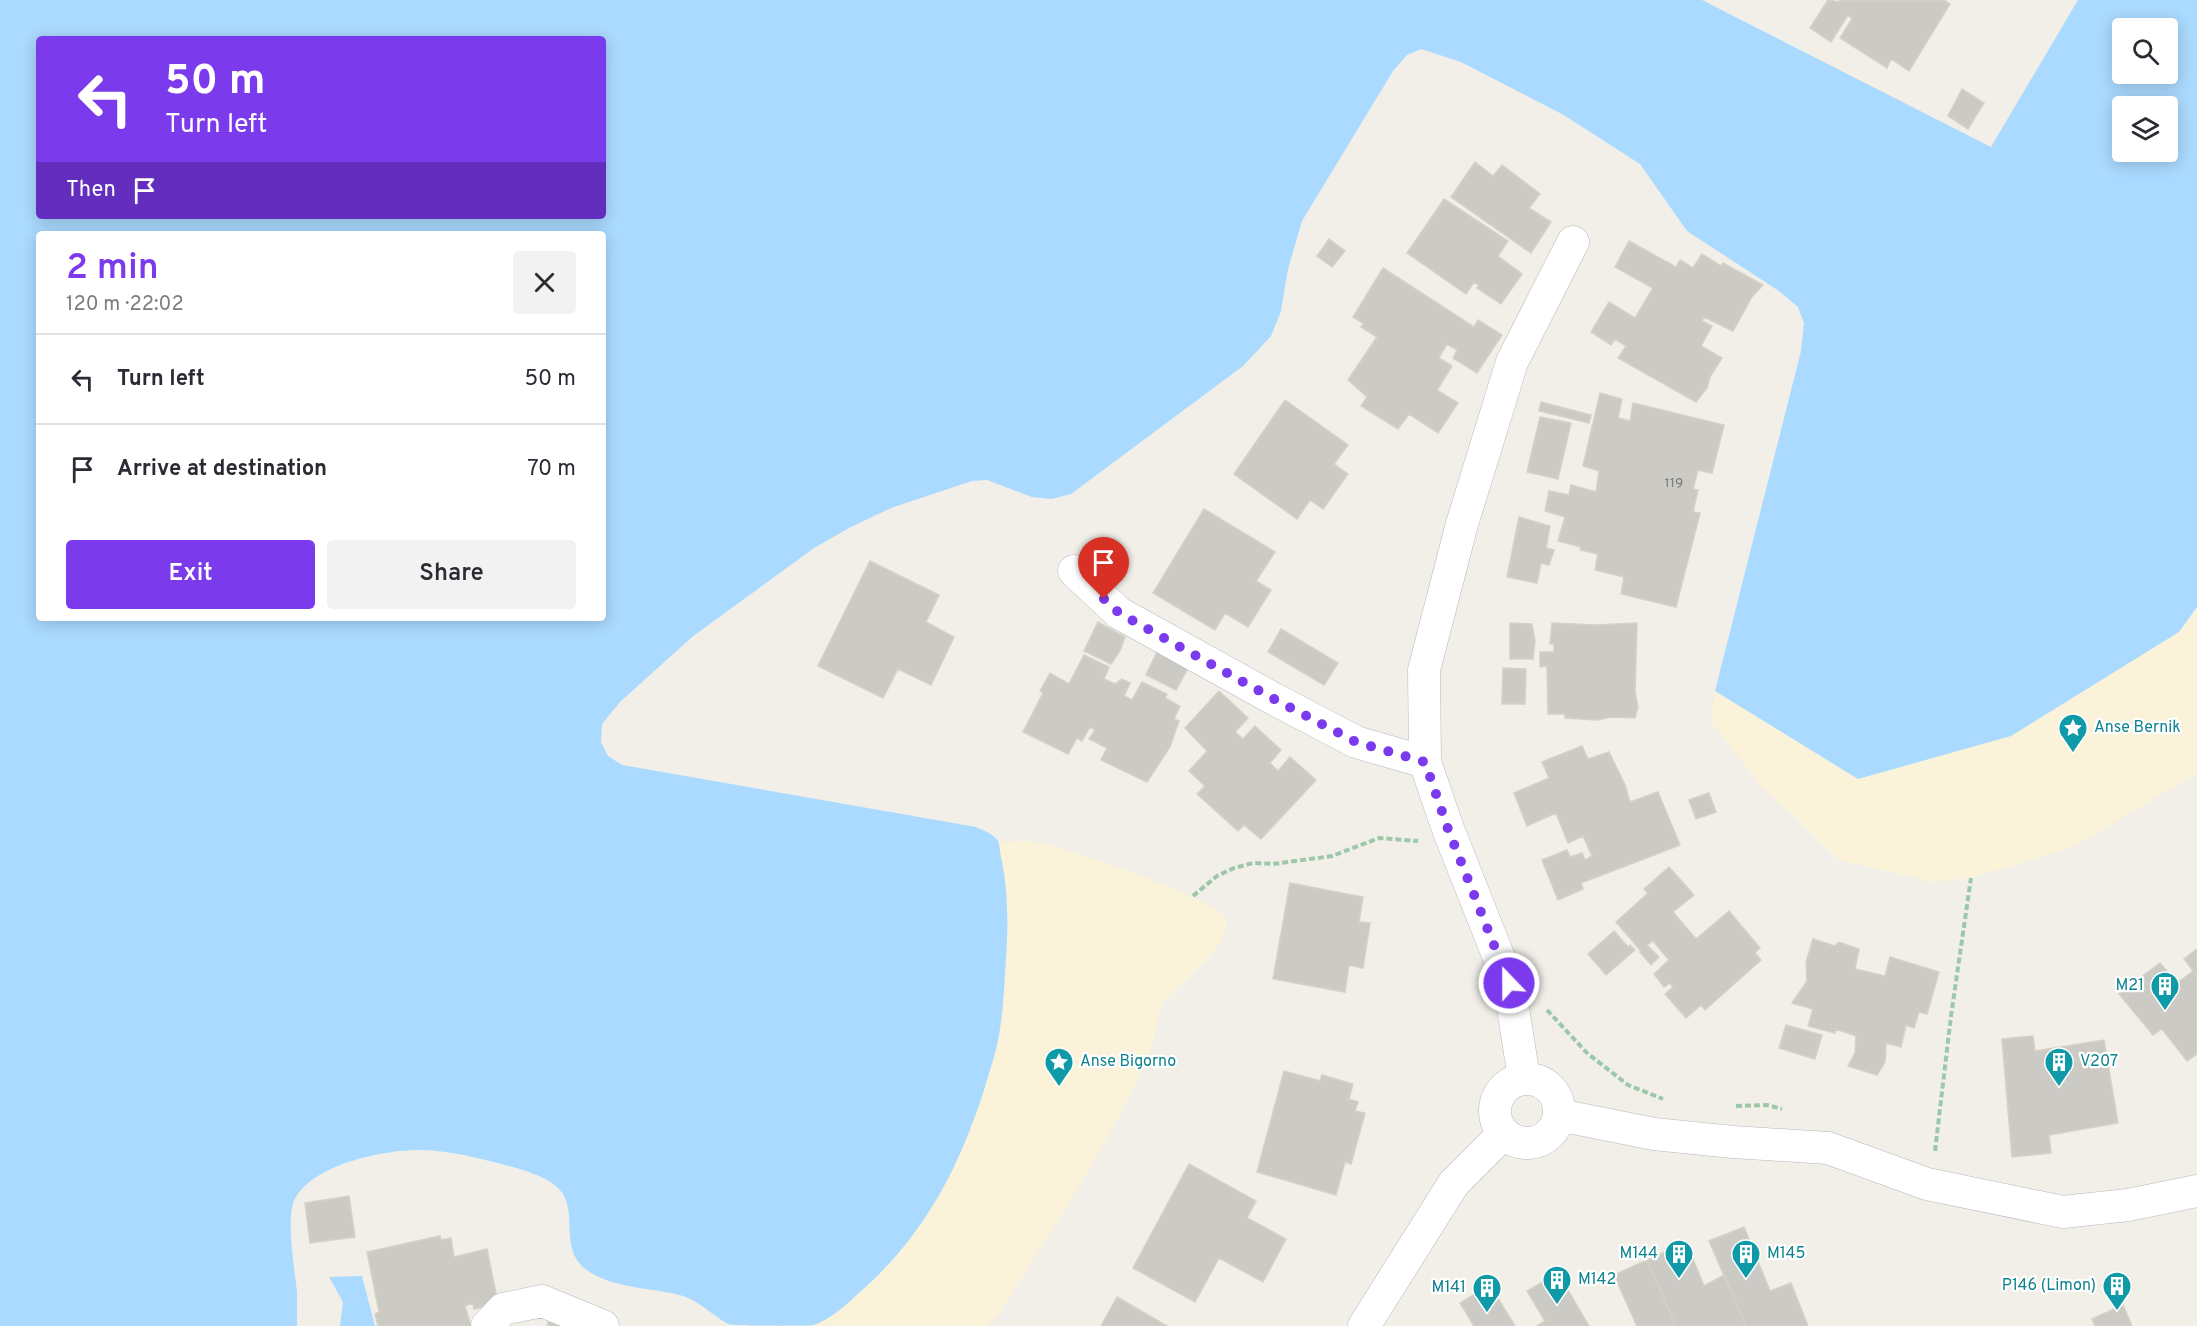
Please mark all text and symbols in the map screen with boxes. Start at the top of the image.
map controls [2112,18,2178,162]
button: search [2112,18,2178,84]
text: 50 m [165,56,266,109]
icon: left [66,60,144,138]
button: layers [2112,96,2178,162]
text: Turn left [165,108,267,142]
icon: arrive [128,174,161,207]
text: Then [66,177,116,204]
text: 2 min [66,246,159,292]
button: close [513,251,576,314]
text: 120 m · 22:02 [66,292,184,318]
icon: left [66,363,99,396]
text: Turn left [117,366,205,393]
text: 50 m [524,366,576,393]
icon: arrive [66,453,99,486]
text: Arrive at destination [117,456,327,483]
text: 70 m [527,456,576,483]
house number: 119 [1665,475,1683,492]
pin [1078,537,1129,599]
button: Exit [66,540,315,609]
button: Share [327,540,576,609]
icon: arrive [1087,546,1120,579]
place icon: Anse Bernik [2057,712,2089,754]
place label: Anse Bernik [2094,718,2181,738]
position arrow [1477,951,1541,1015]
building icon: M21 [2149,970,2181,1012]
place label: M21 [2115,976,2144,996]
place icon: Anse Bigorno [1043,1046,1075,1088]
building icon: V207 [2043,1046,2075,1088]
place label: Anse Bigorno [1080,1052,1176,1072]
place label: V207 [2080,1052,2118,1072]
building icon: M144 [1663,1238,1695,1280]
building icon: M145 [1730,1238,1762,1280]
place label: M144 [1620,1244,1658,1264]
place label: M145 [1767,1244,1805,1264]
building icon: M142 [1541,1264,1573,1306]
place label: M142 [1578,1270,1616,1290]
building icon: P146 (Limon) [2101,1270,2133,1312]
building icon: M141 [1471,1272,1503,1314]
place label: P146 (Limon) [2002,1276,2096,1296]
place label: M141 [1432,1278,1466,1298]

